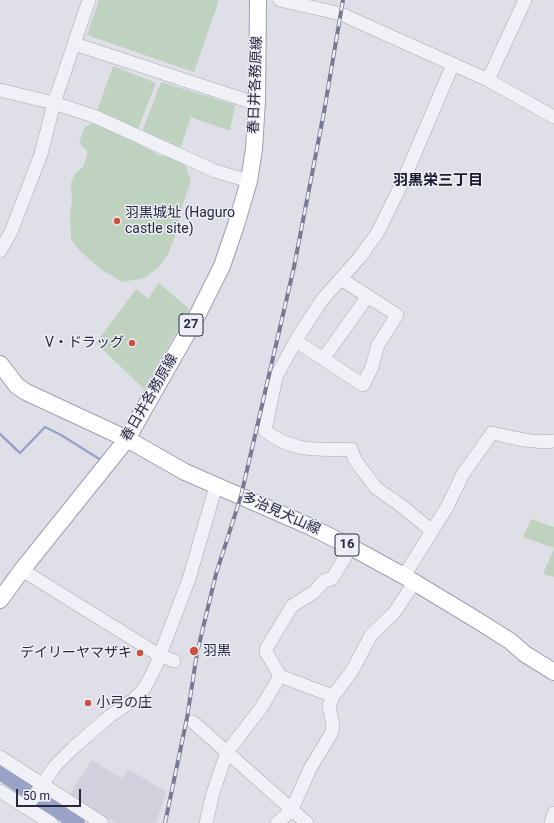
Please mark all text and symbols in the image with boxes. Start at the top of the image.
street label: 春日井各務原線 [246,36,266,134]
district label: 羽黒栄三丁目 [393,172,483,190]
place label: 羽黒城址 (Haguro castle site) [125,205,235,238]
marker: 羽黒城址 (Haguro castle site) [112,216,122,226]
road number: 27 [179,314,203,336]
place label: V・ドラッグ [45,335,124,351]
marker: V・ドラッグ [127,338,137,348]
street label: 春日井各務原線 [118,351,182,445]
street label: 多治見犬山線 [239,489,323,539]
road number: 16 [335,534,359,556]
place label: 羽黒 [203,643,231,659]
place label: デイリーヤマザキ [20,645,132,661]
marker: 羽黒 [188,645,200,657]
marker: デイリーヤマザキ [135,648,145,658]
place label: 小弓の庄 [96,695,152,711]
marker: 小弓の庄 [83,698,93,708]
scale bar [18,781,83,807]
text: 50 m [23,789,50,803]

